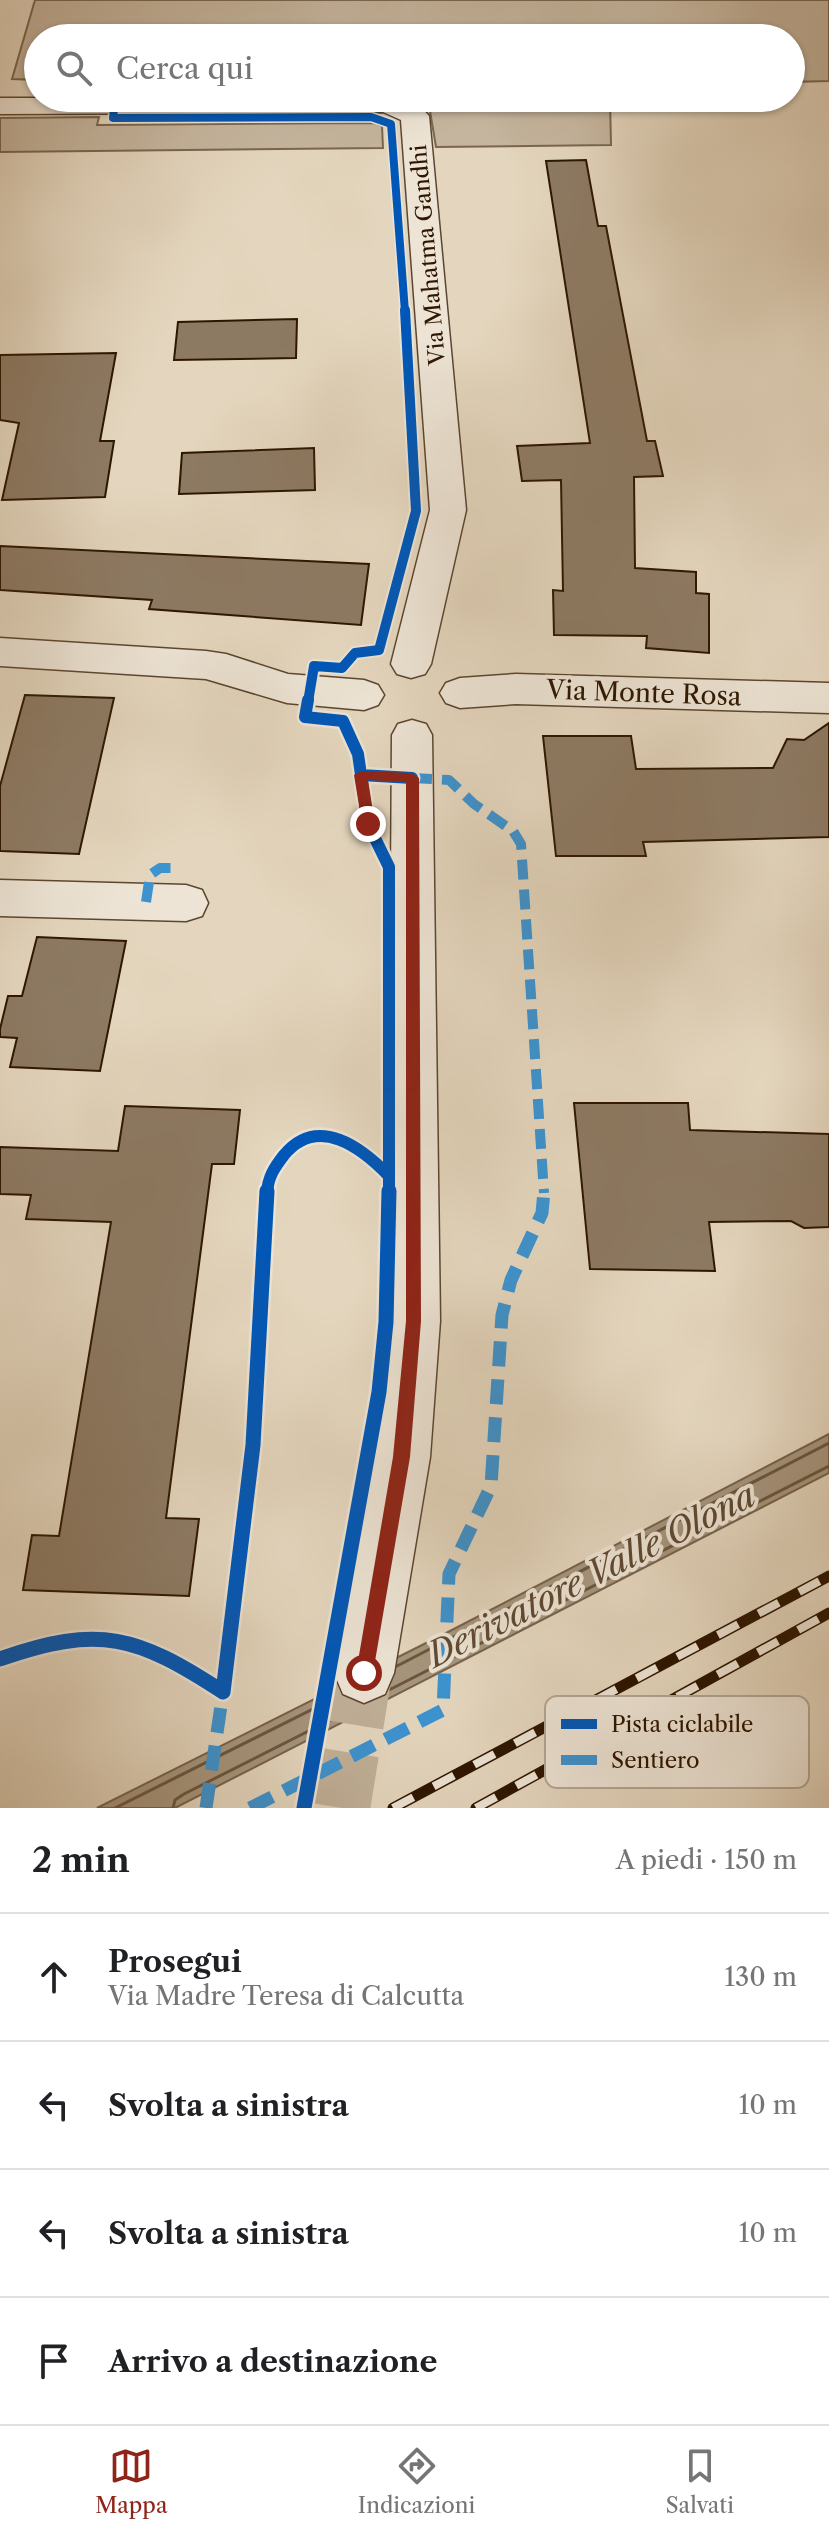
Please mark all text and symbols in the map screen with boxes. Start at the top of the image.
search box [24,24,805,112]
icon: search [52,46,96,90]
text: Cerca qui [116,50,253,87]
street label: Via Mahatma Gandhi [405,143,451,367]
street label: Via Monte Rosa [545,674,742,712]
route end [350,806,386,842]
water label: Derivatore Valle Olona [417,1474,762,1677]
route start [346,1655,382,1691]
legend [545,1696,809,1788]
text: Pista ciclabile [611,1711,753,1738]
text: Sentiero [611,1747,700,1774]
text: 2 min [32,1839,130,1881]
text: A piedi · 150 m [616,1844,797,1876]
text: Prosegui [108,1943,242,1980]
icon: ahead [32,1955,76,1999]
text: 130 m [724,1961,797,1993]
text: Via Madre Teresa di Calcutta [108,1980,464,2012]
icon: left [32,2083,76,2127]
text: Svolta a sinistra [108,2087,349,2124]
text: 10 m [738,2089,797,2121]
icon: left [32,2211,76,2255]
text: Svolta a sinistra [108,2215,349,2252]
text: 10 m [738,2217,797,2249]
icon: arrive [32,2339,76,2383]
text: Arrivo a destinazione [108,2343,437,2380]
tab: Mappa [95,2444,168,2519]
tab: Indicazioni [358,2444,475,2519]
tab: Salvati [665,2444,734,2519]

